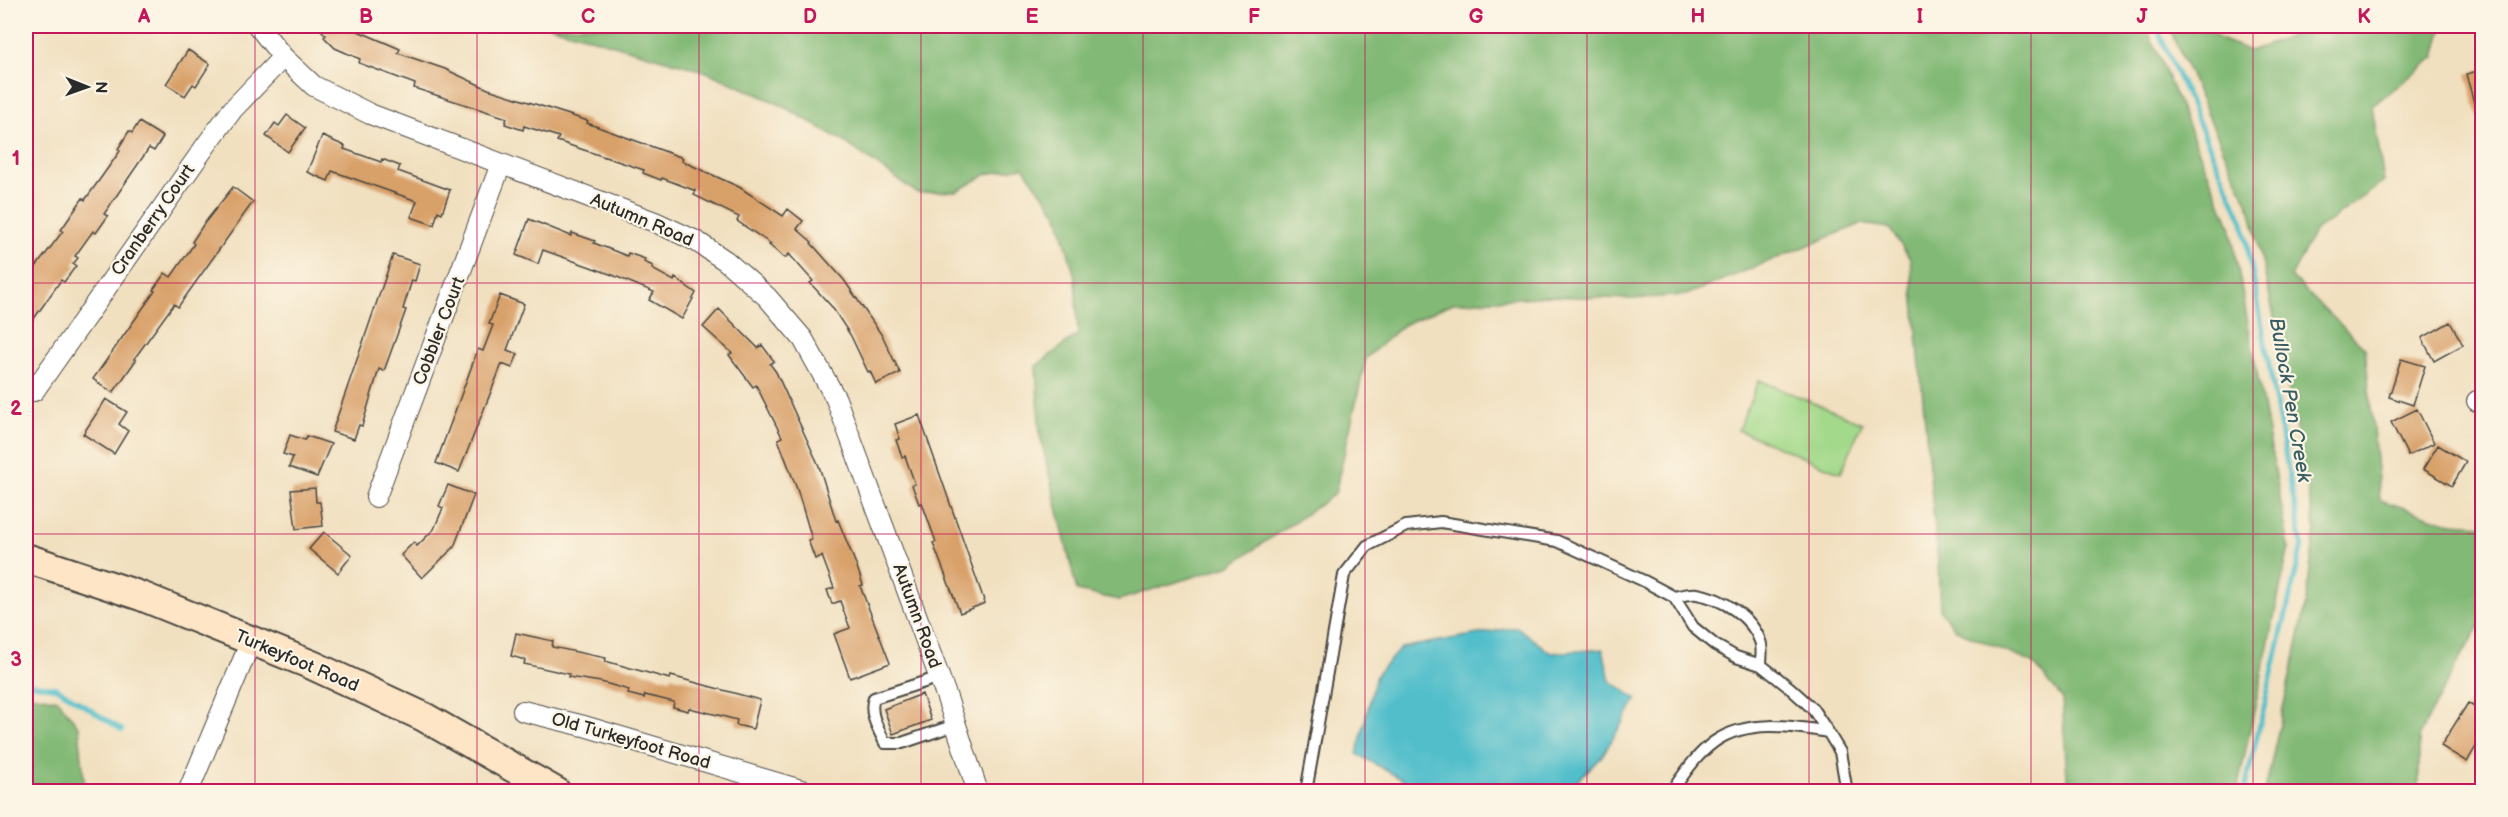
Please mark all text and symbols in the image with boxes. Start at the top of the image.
text: A [137,5,151,29]
text: B [359,5,373,29]
text: C [581,5,595,29]
text: D [803,5,817,29]
text: E [1026,5,1039,29]
text: F [1248,5,1260,29]
text: G [1469,5,1484,29]
text: H [1691,5,1705,29]
text: I [1917,5,1923,29]
text: J [2137,5,2149,29]
text: K [2357,5,2371,29]
north arrow [57,57,117,117]
text: N [91,81,110,93]
text: 1 [12,147,20,171]
street label: Cranberry Court [107,160,199,280]
street label: Autumn Road [587,189,697,251]
street label: Cobbler Court [409,273,469,388]
water label: Bullock Pen Creek [2264,316,2316,485]
text: 2 [10,397,22,421]
street label: Autumn Road [888,561,946,671]
street label: Turkeyfoot Road [232,626,362,696]
text: 3 [10,648,22,672]
street label: Old Turkeyfoot Road [549,708,713,774]

